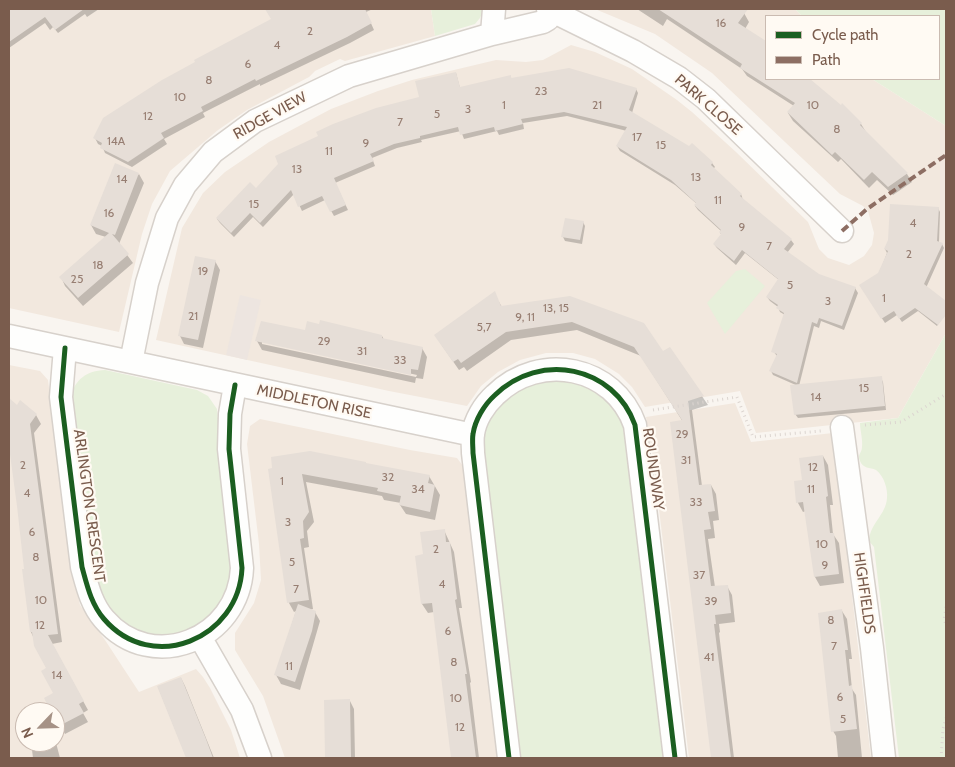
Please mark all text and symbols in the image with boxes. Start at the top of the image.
legend [765,15,940,80]
house number: 16 [716,16,726,30]
house number: 2 [307,24,313,38]
text: Cycle path [812,26,878,44]
house number: 4 [274,38,280,52]
text: Path [812,51,841,69]
house number: 6 [245,57,251,71]
street label: PARK CLOSE [671,71,745,139]
house number: 8 [205,73,213,87]
house number: 23 [535,84,547,98]
street label: RIDGE VIEW [230,88,310,144]
house number: 10 [174,90,186,104]
house number: 1 [502,98,506,112]
house number: 21 [592,98,602,112]
house number: 10 [807,98,819,112]
house number: 3 [465,102,471,116]
house number: 5 [434,107,440,121]
house number: 12 [143,109,153,123]
house number: 7 [397,115,403,129]
house number: 8 [833,122,841,136]
house number: 17 [632,130,642,144]
house number: 14A [107,134,125,148]
house number: 9 [363,136,369,150]
house number: 15 [656,138,666,152]
house number: 11 [325,144,333,158]
house number: 13 [292,162,302,176]
house number: 13 [691,170,701,184]
house number: 14 [117,172,127,186]
house number: 11 [714,193,722,207]
house number: 15 [249,197,259,211]
house number: 16 [104,206,114,220]
house number: 4 [910,216,916,230]
house number: 9 [739,220,745,234]
house number: 7 [766,239,772,253]
house number: 2 [906,247,912,261]
house number: 18 [92,258,104,272]
house number: 19 [198,264,208,278]
house number: 25 [71,272,83,286]
house number: 5 [787,278,793,292]
house number: 1 [882,291,886,305]
house number: 3 [825,294,831,308]
house number: 13, 15 [543,301,569,315]
house number: 21 [188,309,198,323]
house number: 9, 11 [515,310,535,324]
house number: 5,7 [476,320,492,334]
house number: 29 [317,334,331,348]
house number: 31 [357,344,367,358]
house number: 33 [394,353,406,367]
street label: MIDDLETON RISE [255,381,373,423]
house number: 15 [859,381,869,395]
house number: 14 [811,390,821,404]
street label: ROUNDWAY [638,427,668,511]
house number: 29 [675,427,689,441]
street label: ARLINGTON CRESCENT [69,428,109,584]
house number: 31 [681,453,691,467]
house number: 2 [20,458,26,472]
house number: 12 [808,460,818,474]
house number: 32 [382,470,394,484]
house number: 1 [280,474,284,488]
house number: 34 [411,482,425,496]
house number: 11 [807,482,815,496]
house number: 4 [24,486,30,500]
house number: 33 [690,495,702,509]
house number: 3 [285,515,291,529]
house number: 6 [29,525,35,539]
house number: 10 [816,537,828,551]
house number: 2 [433,542,439,556]
house number: 8 [32,550,40,564]
street label: HIGHFIELDS [849,551,879,635]
house number: 5 [289,555,295,569]
house number: 9 [822,558,828,572]
house number: 37 [693,568,705,582]
house number: 4 [439,577,445,591]
house number: 7 [293,582,299,596]
house number: 10 [35,593,47,607]
house number: 39 [704,594,718,608]
house number: 8 [827,613,835,627]
house number: 12 [35,618,45,632]
house number: 6 [445,624,451,638]
house number: 7 [831,639,837,653]
house number: 41 [704,650,714,664]
house number: 8 [450,655,458,669]
house number: 11 [285,659,293,673]
house number: 14 [52,668,62,682]
house number: 6 [837,690,843,704]
house number: 10 [450,691,462,705]
north arrow [15,702,65,752]
house number: 5 [840,712,846,726]
house number: 12 [455,720,465,734]
text: N [17,725,37,741]

